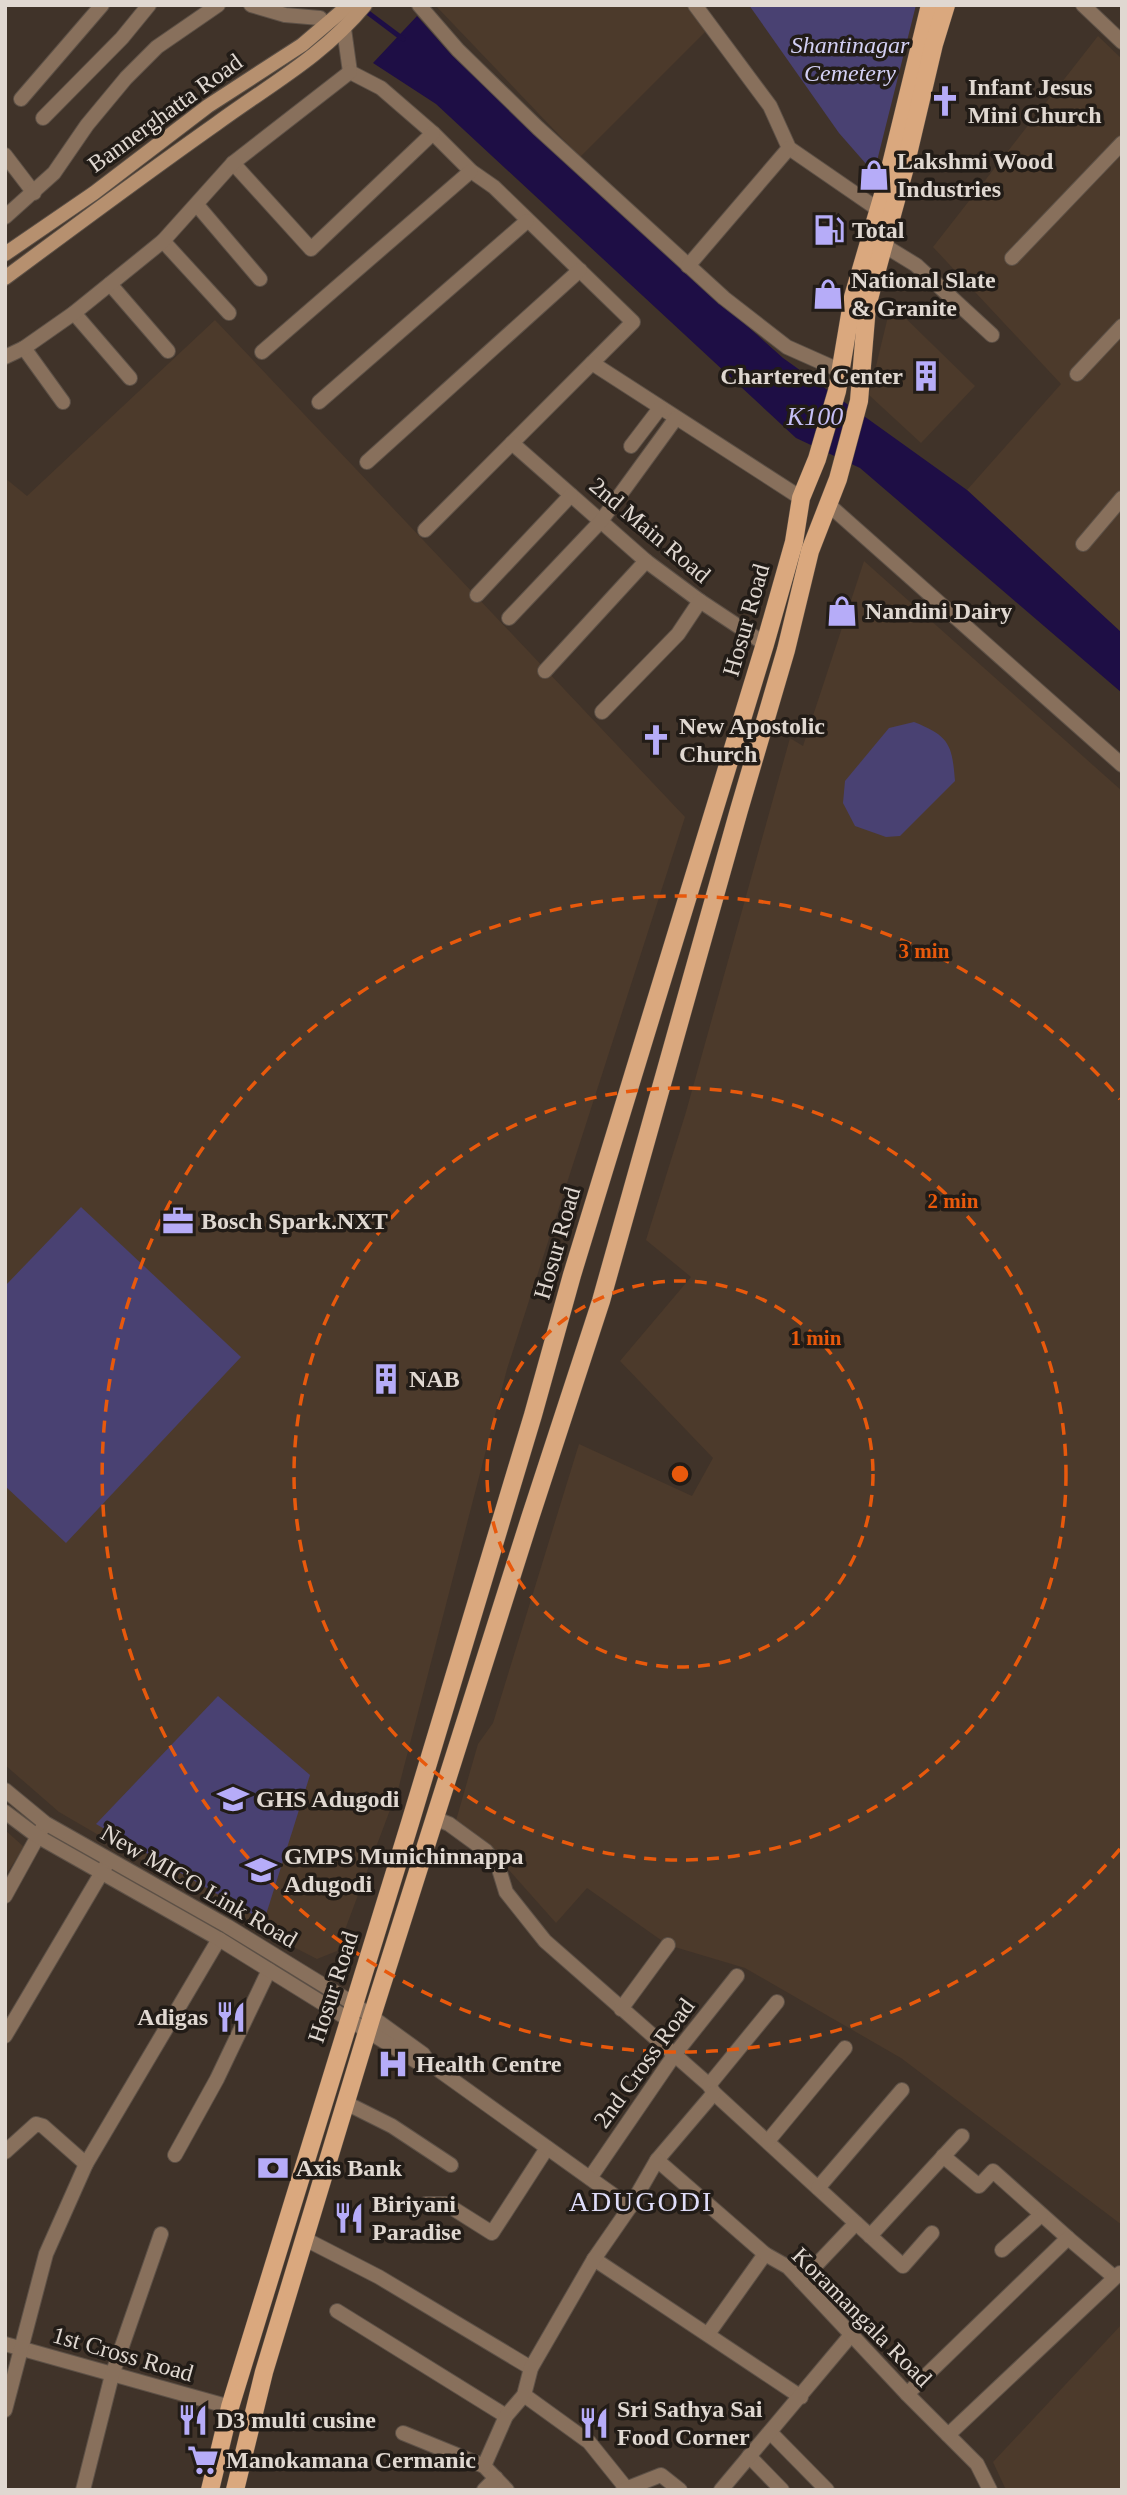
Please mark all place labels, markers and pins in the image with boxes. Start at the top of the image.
place label: Infant Jesus Mini Church [968,74,1102,128]
church icon: Infant Jesus Mini Church [928,84,962,118]
place label: Lakshmi Wood Industries [897,148,1054,202]
shop icon: Lakshmi Wood Industries [857,158,891,192]
fuel station icon: Total [812,213,846,247]
place label: Total [852,217,905,243]
place label: National Slate & Granite [851,267,996,321]
shop icon: National Slate & Granite [811,277,845,311]
building icon: Chartered Center [909,359,943,393]
place label: Chartered Center [720,363,903,389]
shop icon: Nandini Dairy [825,594,859,628]
place label: Nandini Dairy [865,598,1012,624]
place label: New Apostolic Church [679,713,825,767]
church icon: New Apostolic Church [639,723,673,757]
office icon: Bosch Spark.NXT [161,1204,195,1238]
place label: Bosch Spark.NXT [201,1208,388,1234]
building icon: NAB [369,1362,403,1396]
place label: NAB [409,1366,460,1392]
centre of rings [668,1462,692,1486]
school or university icon: GHS Adugodi [216,1782,250,1816]
place label: GHS Adugodi [256,1786,400,1812]
place label: GMPS Munichinnappa Adugodi [284,1843,523,1897]
school or university icon: GMPS Munichinnappa Adugodi [244,1853,278,1887]
restaurant icon: Adigas [214,2000,248,2034]
place label: Adigas [137,2004,208,2030]
hospital icon: Health Centre [376,2047,410,2081]
place label: Health Centre [416,2051,562,2077]
bank icon: Axis Bank [256,2151,290,2185]
place label: Axis Bank [296,2155,403,2181]
place label: Biriyani Paradise [372,2191,462,2245]
restaurant icon: Biriyani Paradise [332,2201,366,2235]
place label: Sri Sathya Sai Food Corner [617,2396,763,2450]
restaurant icon: D3 multi cusine [176,2403,210,2437]
restaurant icon: Sri Sathya Sai Food Corner [577,2406,611,2440]
place label: D3 multi cusine [216,2407,376,2433]
supermarket icon: Manokamana Cermanic [186,2443,220,2477]
place label: Manokamana Cermanic [226,2447,476,2473]

